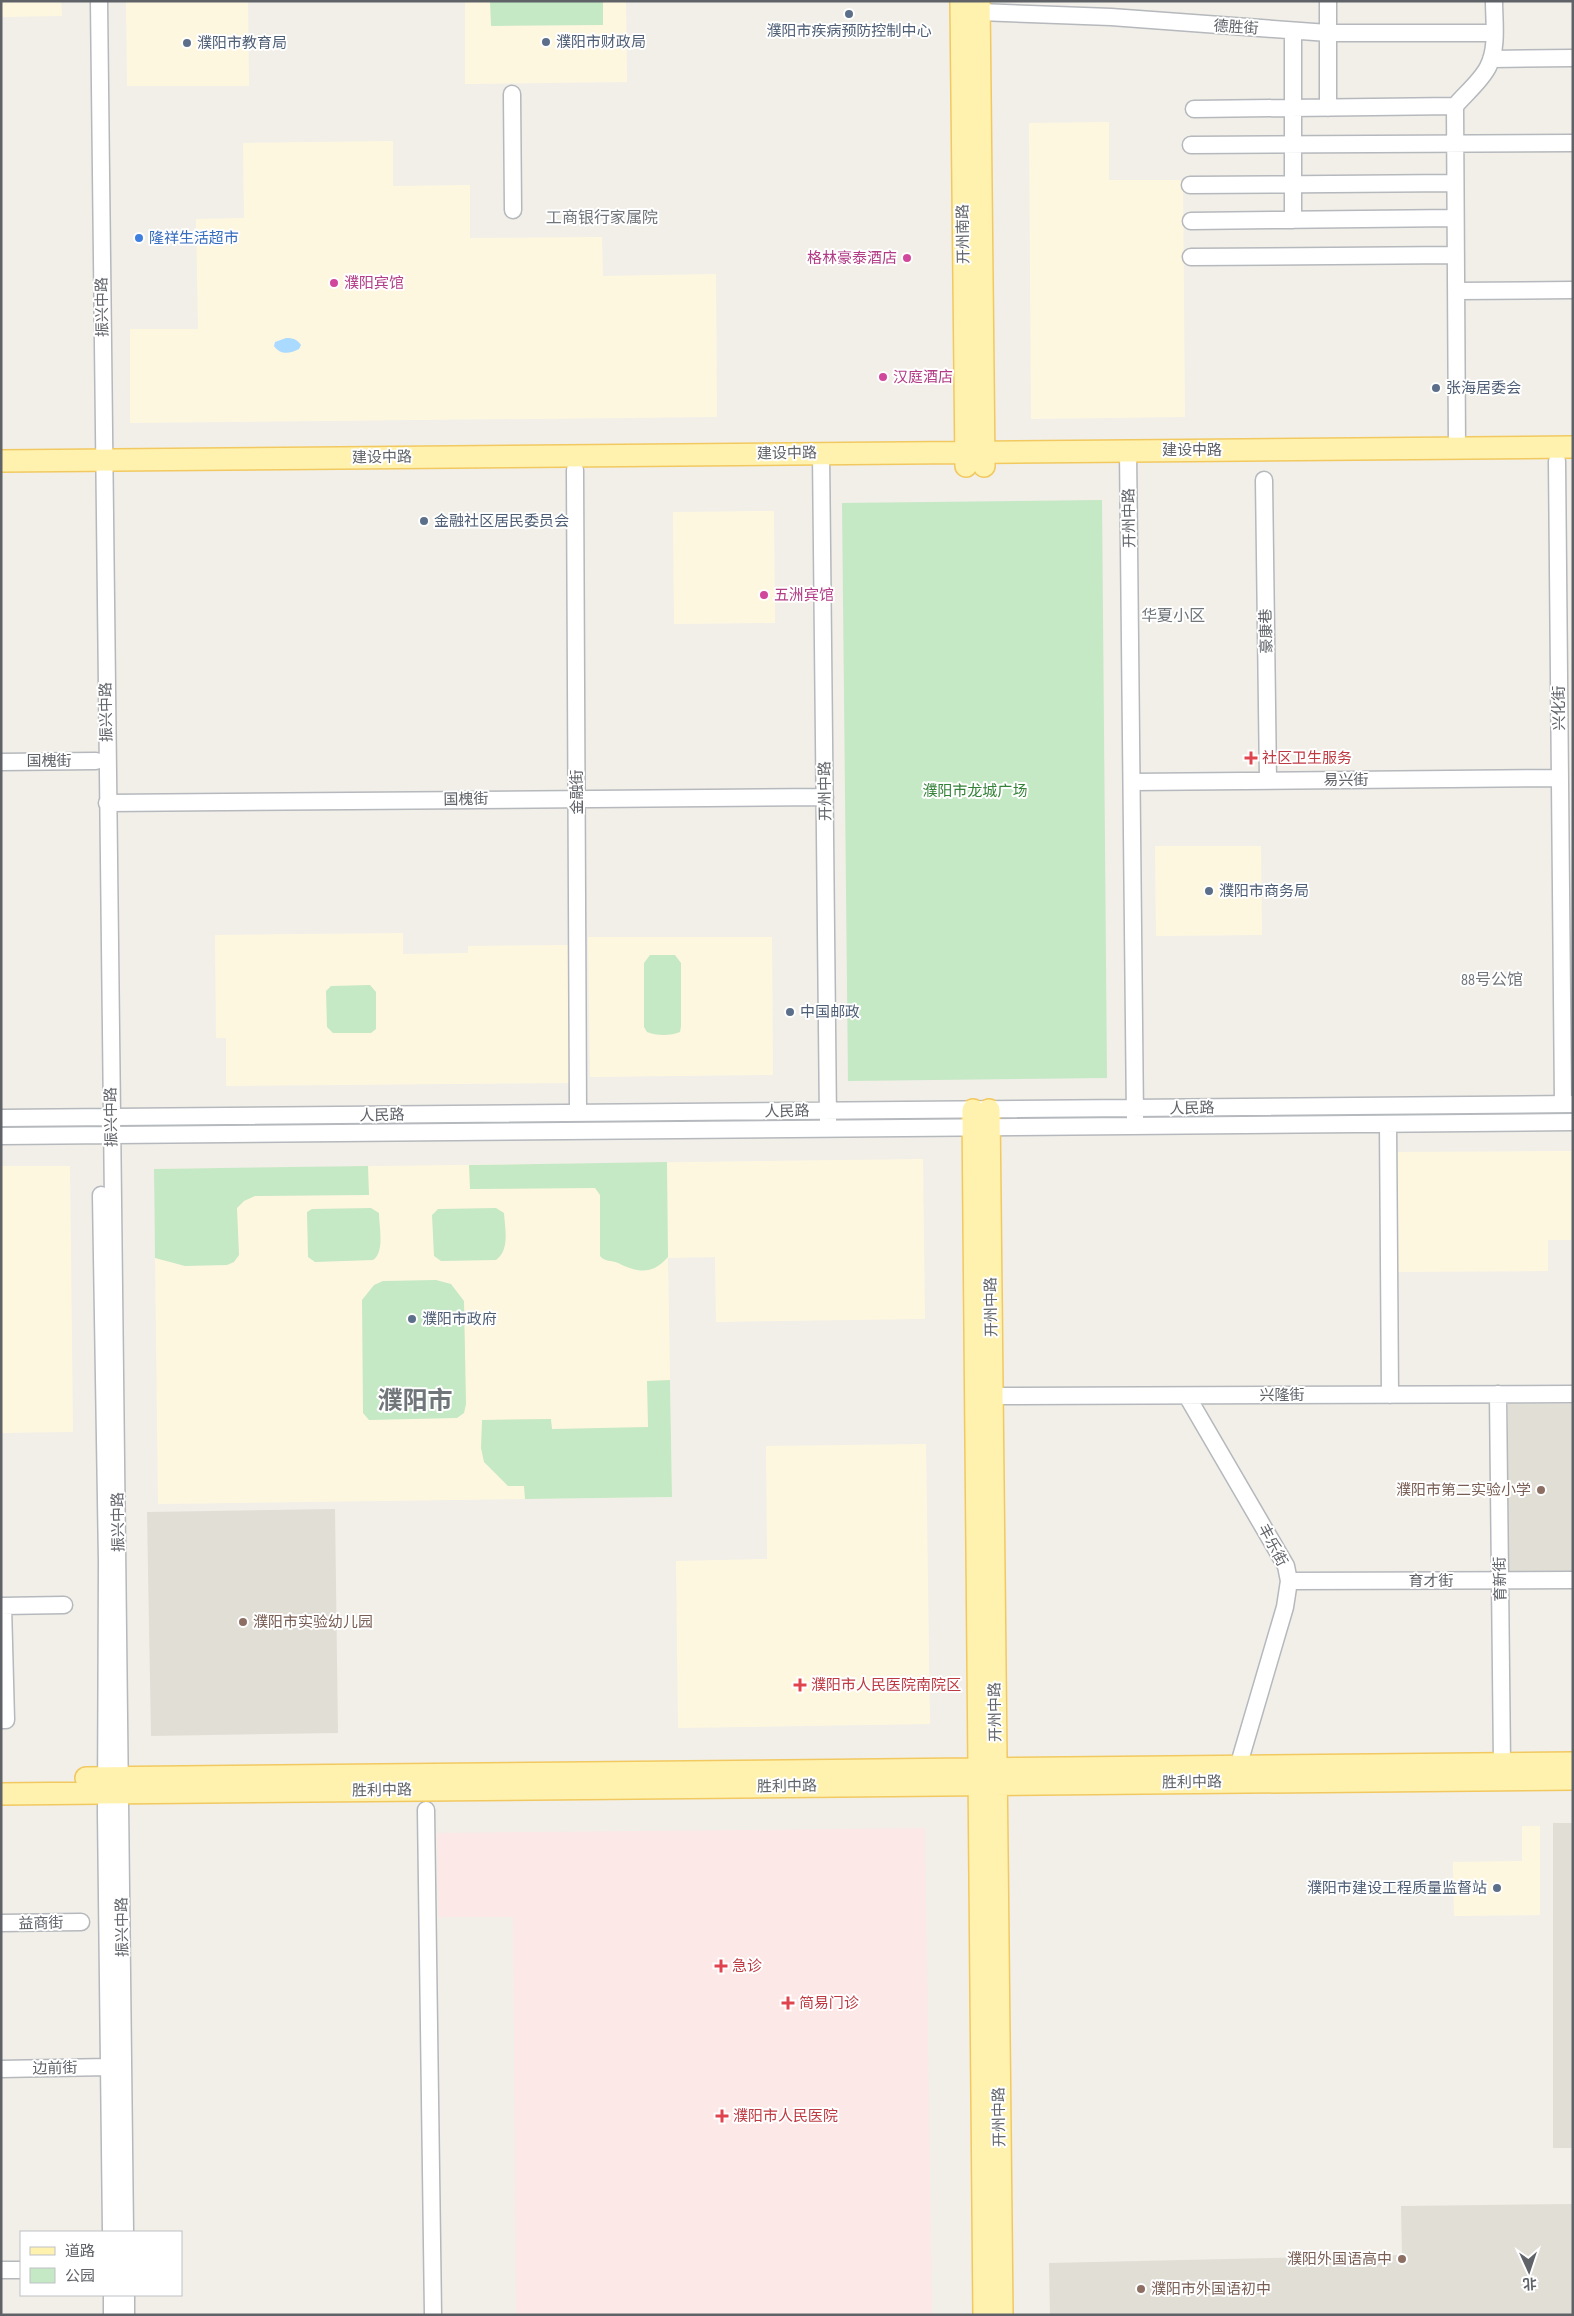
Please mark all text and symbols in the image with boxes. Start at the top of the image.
marker: 濮阳市疾病预防控制中心 [843,8,855,20]
street label: 德胜街 [1213,16,1259,39]
place label: 濮阳市疾病预防控制中心 [766,22,932,41]
place label: 濮阳市财政局 [556,33,646,52]
place label: 濮阳市教育局 [197,34,287,53]
marker: 濮阳市财政局 [540,36,552,48]
marker: 濮阳市教育局 [181,37,193,49]
street label: 开州南路 [953,204,974,264]
district label: 工商银行家属院 [546,209,658,228]
place label: 隆祥生活超市 [149,229,239,248]
marker: 隆祥生活超市 [133,232,145,244]
place label: 格林豪泰酒店 [807,249,897,268]
marker: 格林豪泰酒店 [901,252,913,264]
place label: 濮阳宾馆 [344,274,404,293]
street label: 振兴中路 [92,277,113,337]
marker: 濮阳宾馆 [328,277,340,289]
place label: 汉庭酒店 [893,368,953,387]
marker: 汉庭酒店 [877,371,889,383]
place label: 张海居委会 [1446,379,1521,398]
marker: 张海居委会 [1430,382,1442,394]
street label: 建设中路 [1162,441,1222,460]
street label: 建设中路 [757,443,817,464]
street label: 建设中路 [352,447,412,468]
street label: 开州中路 [1119,488,1140,548]
place label: 金融社区居民委员会 [434,512,569,531]
marker: 金融社区居民委员会 [418,515,430,527]
place label: 五洲宾馆 [774,586,834,605]
marker: 五洲宾馆 [758,589,770,601]
district label: 华夏小区 [1141,607,1205,626]
street label: 豪康巷 [1257,608,1276,654]
street label: 振兴中路 [96,682,117,742]
street label: 兴化街 [1550,685,1569,731]
place label: 社区卫生服务 [1262,749,1352,768]
marker: 社区卫生服务 [1244,751,1258,765]
street label: 国槐街 [26,752,72,771]
street label: 开州中路 [815,761,836,821]
street label: 金融街 [568,769,587,815]
street label: 易兴街 [1323,771,1369,790]
park label: 濮阳市龙城广场 [922,782,1028,801]
street label: 国槐街 [443,790,489,809]
place label: 濮阳市商务局 [1219,882,1309,901]
marker: 濮阳市商务局 [1203,885,1215,897]
district label: 88号公馆 [1461,971,1523,990]
place label: 中国邮政 [800,1003,860,1022]
marker: 中国邮政 [784,1006,796,1018]
street label: 振兴中路 [101,1087,122,1147]
street label: 人民路 [1169,1099,1215,1118]
street label: 人民路 [764,1102,810,1121]
street label: 人民路 [359,1106,405,1125]
street label: 开州中路 [981,1277,1002,1337]
place label: 濮阳市政府 [422,1310,497,1329]
marker: 濮阳市政府 [406,1313,418,1325]
district label: 濮阳市 [377,1386,453,1417]
street label: 兴隆街 [1259,1386,1305,1405]
place label: 濮阳市第二实验小学 [1396,1481,1531,1500]
marker: 濮阳市第二实验小学 [1535,1484,1547,1496]
street label: 振兴中路 [108,1492,129,1552]
street label: 丰乐街 [1254,1521,1292,1570]
street label: 育新街 [1491,1556,1510,1602]
street label: 育才街 [1408,1572,1454,1591]
place label: 濮阳市实验幼儿园 [253,1613,373,1632]
marker: 濮阳市实验幼儿园 [237,1616,249,1628]
place label: 濮阳市人民医院南院区 [811,1676,961,1695]
marker: 濮阳市人民医院南院区 [793,1678,807,1692]
street label: 开州中路 [985,1682,1006,1742]
street label: 胜利中路 [1162,1772,1222,1793]
street label: 胜利中路 [757,1776,817,1797]
street label: 胜利中路 [352,1780,412,1801]
place label: 濮阳市建设工程质量监督站 [1307,1879,1487,1898]
marker: 濮阳市建设工程质量监督站 [1491,1882,1503,1894]
street label: 振兴中路 [112,1897,133,1957]
street label: 益商街 [18,1914,64,1933]
place label: 急诊 [732,1957,762,1976]
marker: 急诊 [714,1959,728,1973]
place label: 简易门诊 [799,1994,859,2013]
marker: 简易门诊 [781,1996,795,2010]
street label: 边前街 [32,2059,78,2078]
street label: 开州中路 [989,2087,1010,2147]
place label: 濮阳市人民医院 [733,2107,838,2126]
marker: 濮阳市人民医院 [715,2109,729,2123]
legend [20,2231,182,2296]
text: 道路 [65,2242,95,2261]
north arrow [1504,2246,1554,2296]
place label: 濮阳外国语高中 [1287,2250,1392,2269]
marker: 濮阳外国语高中 [1396,2253,1408,2265]
text: 公园 [65,2267,95,2286]
text: 北 [1522,2275,1537,2292]
place label: 濮阳市外国语初中 [1151,2280,1271,2299]
marker: 濮阳市外国语初中 [1135,2283,1147,2295]

